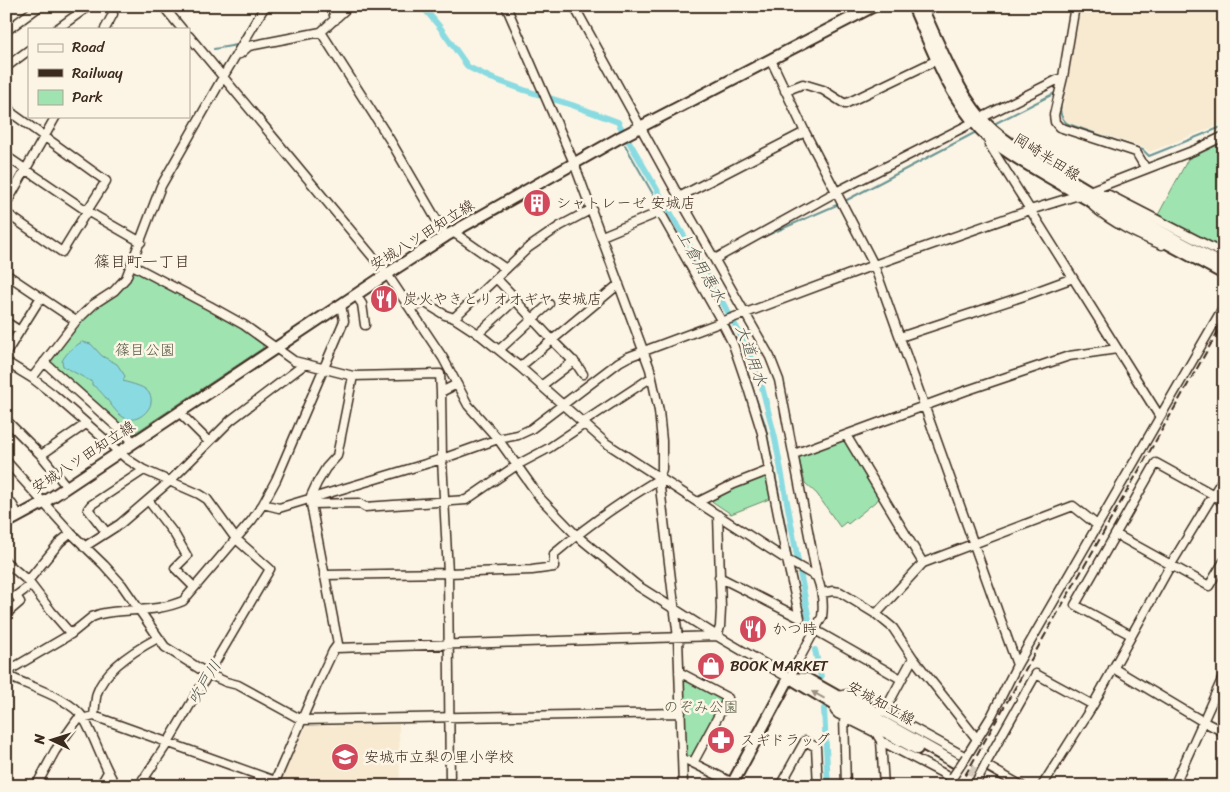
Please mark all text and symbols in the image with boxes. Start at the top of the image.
legend [28,28,190,118]
text: Road [72,34,105,60]
text: Railway [72,60,123,86]
text: Park [72,84,103,110]
street label: 岡崎半田線 [1008,126,1086,188]
building icon: シャトレーゼ 安城店 [522,188,552,218]
place label: シャトレーゼ 安城店 [556,190,696,216]
street label: 安城八ツ田知立線 [364,192,480,278]
water label: 上倉用悪水 [669,224,734,308]
district label: 篠目町一丁目 [94,247,190,276]
restaurant icon: 炭火やきとりオオギヤ 安城店 [369,284,399,314]
place label: 炭火やきとりオオギヤ 安城店 [403,286,602,312]
water label: 大道用水 [727,320,776,390]
park label: 篠目公園 [115,337,175,363]
street label: 安城八ツ田知立線 [26,413,140,501]
restaurant icon: かつ時 [738,614,768,644]
place label: かつ時 [772,616,817,642]
shop icon: BOOK MARKET [696,651,726,681]
place label: BOOK MARKET [730,653,829,679]
water label: 吹戸川 [180,654,229,710]
street label: 安城知立線 [842,673,920,733]
one-way arrow [811,691,825,700]
park label: のぞみ公園 [663,694,739,720]
north arrow [28,714,78,764]
pharmacy icon: スギドラッグ [706,725,736,755]
place label: スギドラッグ [740,727,830,753]
text: N [27,733,52,746]
school or university icon: 安城市立梨の里小学校 [330,742,360,772]
place label: 安城市立梨の里小学校 [364,744,514,770]

